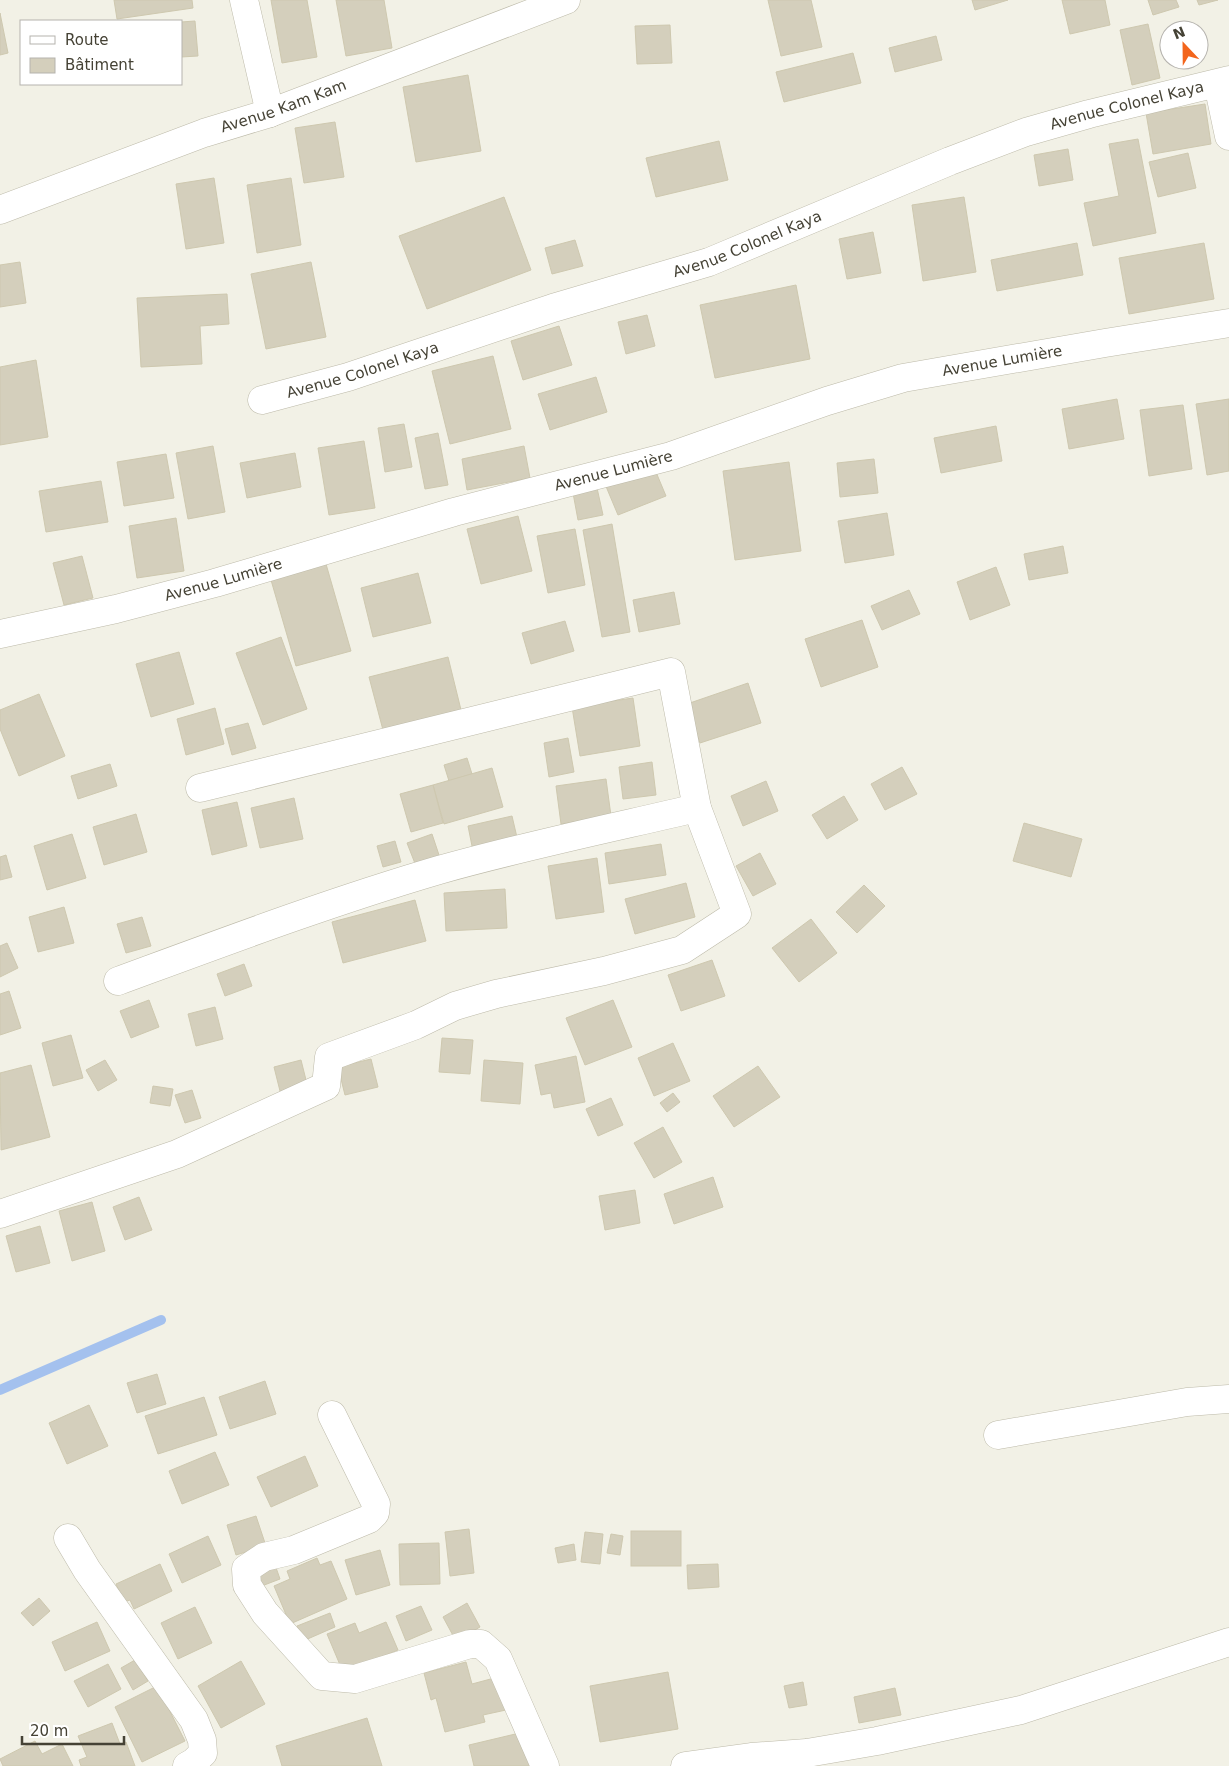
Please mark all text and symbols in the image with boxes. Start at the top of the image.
legend [20,20,182,85]
north arrow [1159,20,1209,70]
text: N [1171,23,1188,43]
text: Route [65,31,109,49]
text: Bâtiment [65,56,134,74]
street label: Avenue Kam Kam [218,76,349,136]
street label: Avenue Colonel Kaya [1048,77,1206,134]
street label: Avenue Colonel Kaya [671,207,824,281]
street label: Avenue Colonel Kaya [285,338,441,402]
street label: Avenue Lumière [941,342,1064,380]
street label: Avenue Lumière [552,447,674,495]
street label: Avenue Lumière [163,555,284,605]
scale bar [22,1714,125,1746]
text: 20 m [30,1722,68,1740]

